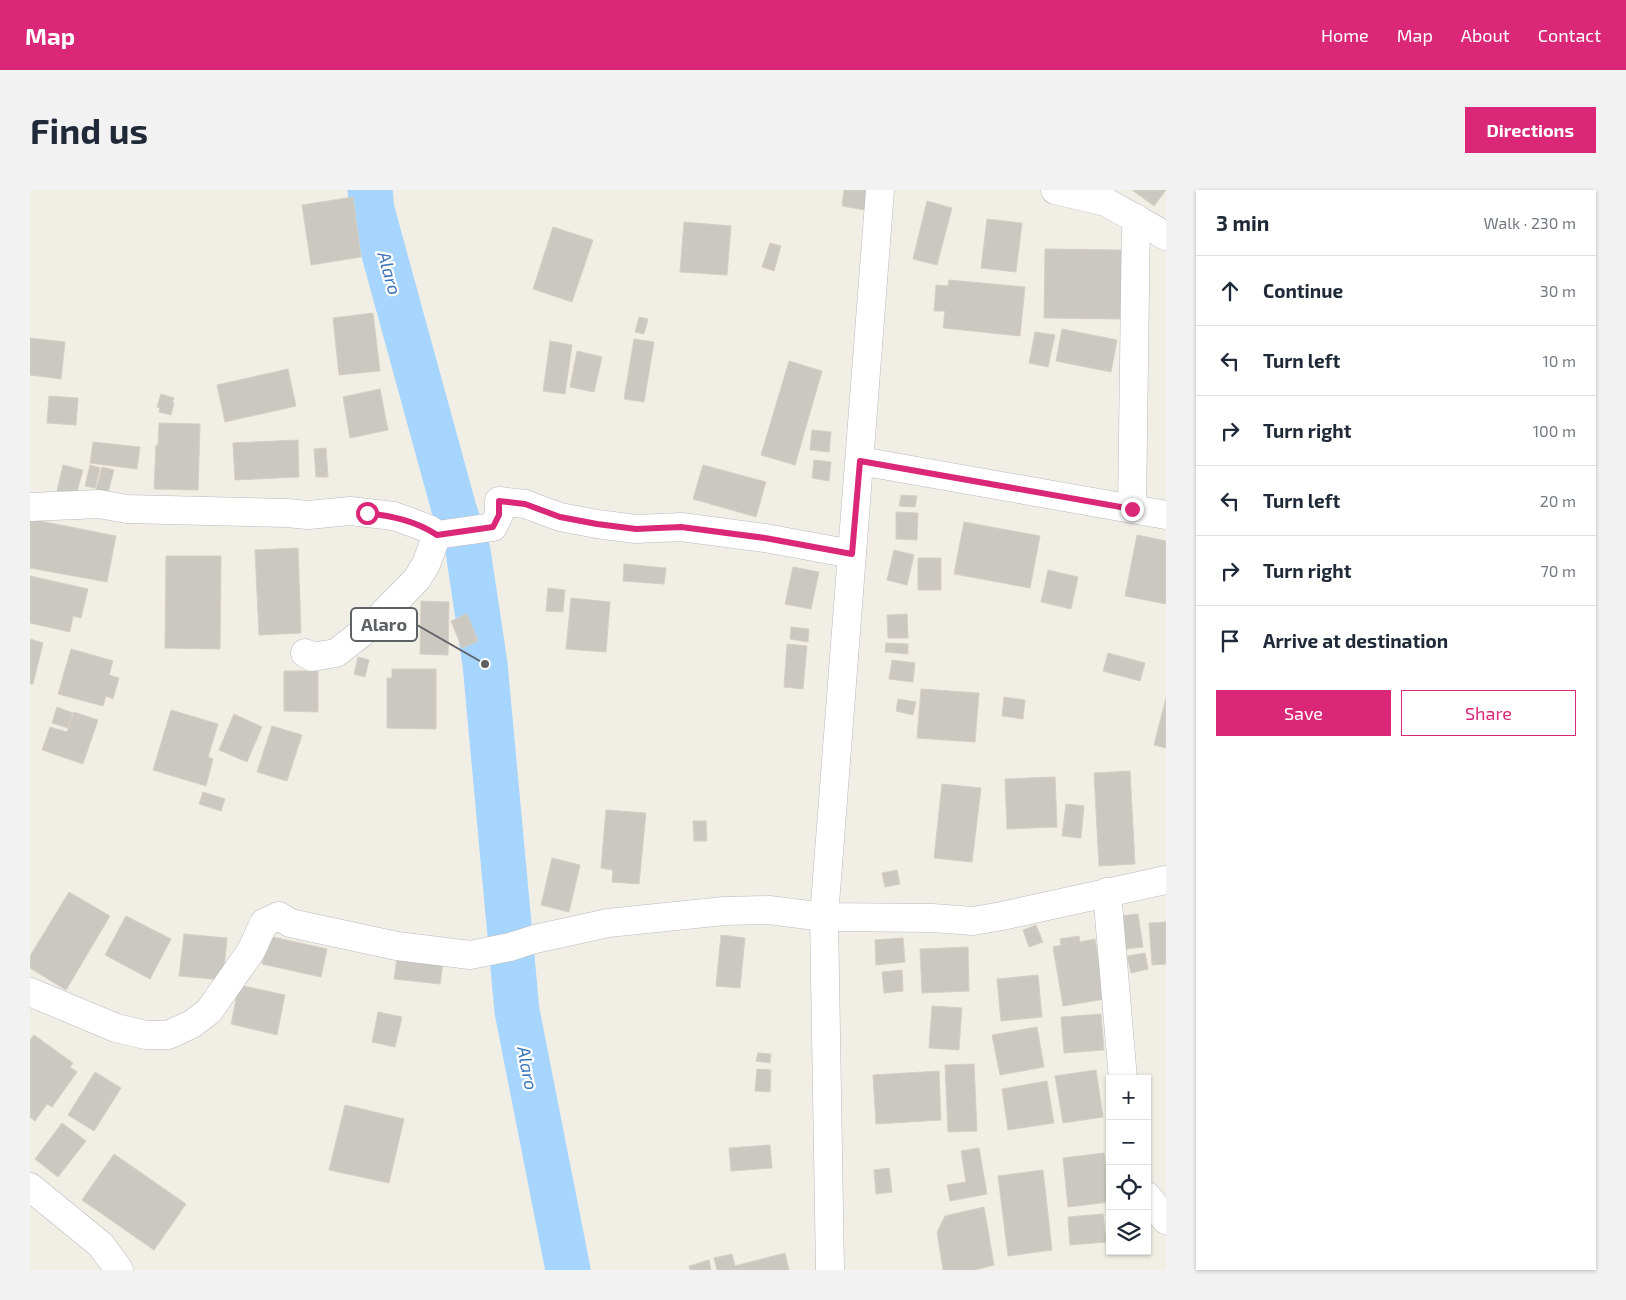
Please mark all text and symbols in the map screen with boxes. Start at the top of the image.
text: Map [25,21,75,50]
text: Home [1321,24,1369,46]
text: Map [1397,24,1433,46]
text: About [1461,24,1510,46]
text: Contact [1538,24,1601,46]
button: Directions [1465,107,1596,153]
text: Find us [30,109,148,151]
text: 3 min [1216,210,1269,235]
text: Walk · 230 m [1483,213,1576,232]
water label: Alaro [373,248,407,297]
icon: ahead [1216,277,1244,305]
text: Continue [1263,279,1343,302]
text: 30 m [1540,281,1576,300]
icon: left [1216,347,1244,375]
text: Turn left [1263,349,1340,372]
text: 10 m [1542,351,1576,370]
icon: right [1216,417,1244,445]
text: Turn right [1263,419,1351,442]
text: 100 m [1533,421,1576,440]
icon: left [1216,487,1244,515]
text: Turn left [1263,489,1340,512]
text: 20 m [1540,491,1576,510]
route end [1121,498,1144,521]
route start [356,502,379,525]
icon: right [1216,557,1244,585]
text: Turn right [1263,559,1351,582]
text: 70 m [1541,561,1576,580]
callout: Alaro [351,608,417,641]
text: Alaro [361,613,407,635]
icon: arrive [1216,627,1244,655]
text: Arrive at destination [1263,629,1448,652]
button: Save [1216,690,1391,736]
button: Share [1401,690,1576,736]
water label: Alaro [513,1043,543,1092]
map controls [1106,1075,1151,1255]
button: + [1106,1075,1151,1120]
button: − [1106,1120,1151,1165]
button: locate [1106,1165,1151,1210]
button: layers [1106,1210,1151,1255]

